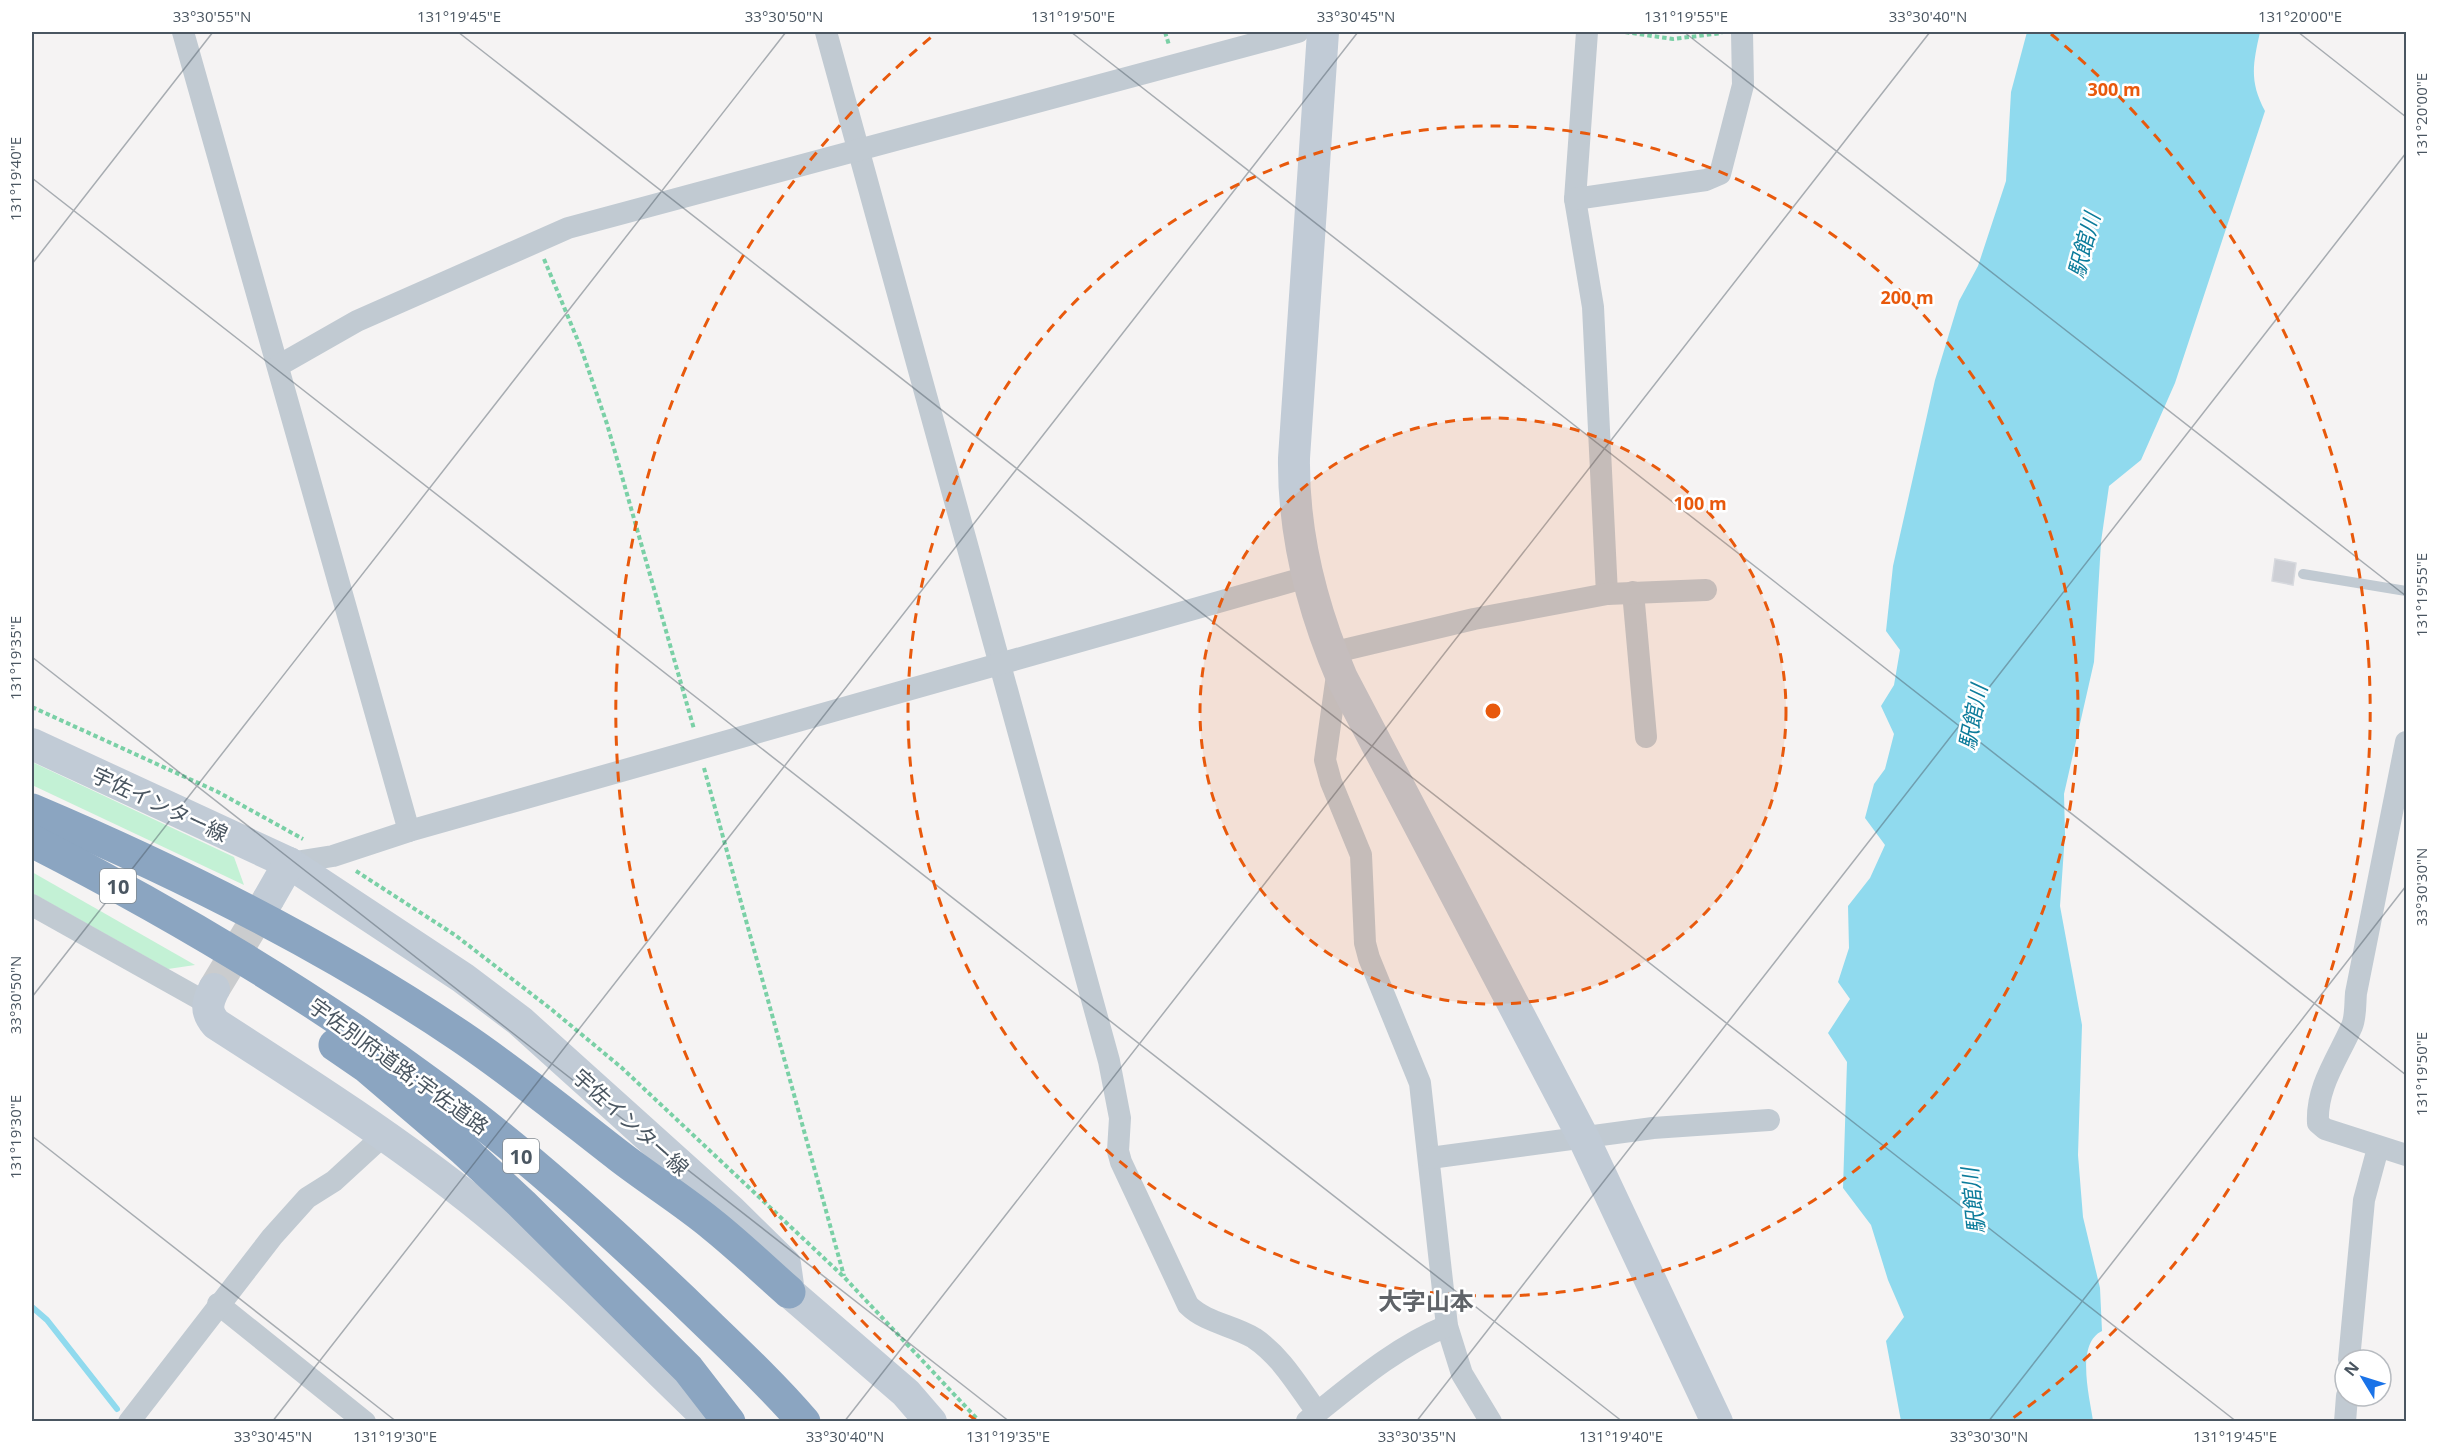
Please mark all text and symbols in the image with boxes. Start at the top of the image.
text: 33°30'55"N [173,6,251,26]
text: 131°19'45"E [417,6,501,26]
text: 33°30'50"N [745,6,823,26]
text: 131°19'50"E [1031,6,1115,26]
text: 33°30'45"N [1317,6,1395,26]
text: 131°19'55"E [1644,6,1728,26]
text: 33°30'40"N [1889,6,1967,26]
text: 131°20'00"E [2258,6,2342,26]
text: 131°20'00"E [2411,73,2431,157]
text: 300 m [2087,77,2141,101]
text: 131°19'40"E [5,137,25,221]
water label: 駅館川 [2060,207,2107,281]
text: 200 m [1880,285,1934,309]
text: 100 m [1673,491,1727,515]
text: 131°19'55"E [2411,553,2431,637]
text: 131°19'35"E [5,616,25,700]
water label: 駅館川 [1951,680,1993,752]
centre of rings [1483,701,1503,721]
street label: 宇佐インター線 [87,760,233,848]
text: 33°30'30"N [2411,848,2431,926]
road number: 10 [100,869,136,903]
text: 33°30'50"N [5,956,25,1034]
street label: 宇佐別府道路;宇佐道路 [304,991,494,1141]
text: 131°19'50"E [2411,1032,2431,1116]
street label: 宇佐インター線 [567,1062,695,1182]
text: 131°19'30"E [5,1095,25,1179]
road number: 10 [503,1139,539,1173]
water label: 駅館川 [1953,1165,1990,1235]
district label: 大字山本 [1378,1284,1474,1317]
north arrow [2333,1348,2393,1408]
text: N [2339,1357,2364,1381]
text: 33°30'45"N [234,1426,312,1446]
text: 131°19'30"E [353,1426,437,1446]
text: 33°30'40"N [806,1426,884,1446]
text: 131°19'35"E [966,1426,1050,1446]
text: 33°30'35"N [1378,1426,1456,1446]
text: 131°19'40"E [1579,1426,1663,1446]
text: 33°30'30"N [1950,1426,2028,1446]
text: 131°19'45"E [2193,1426,2277,1446]

